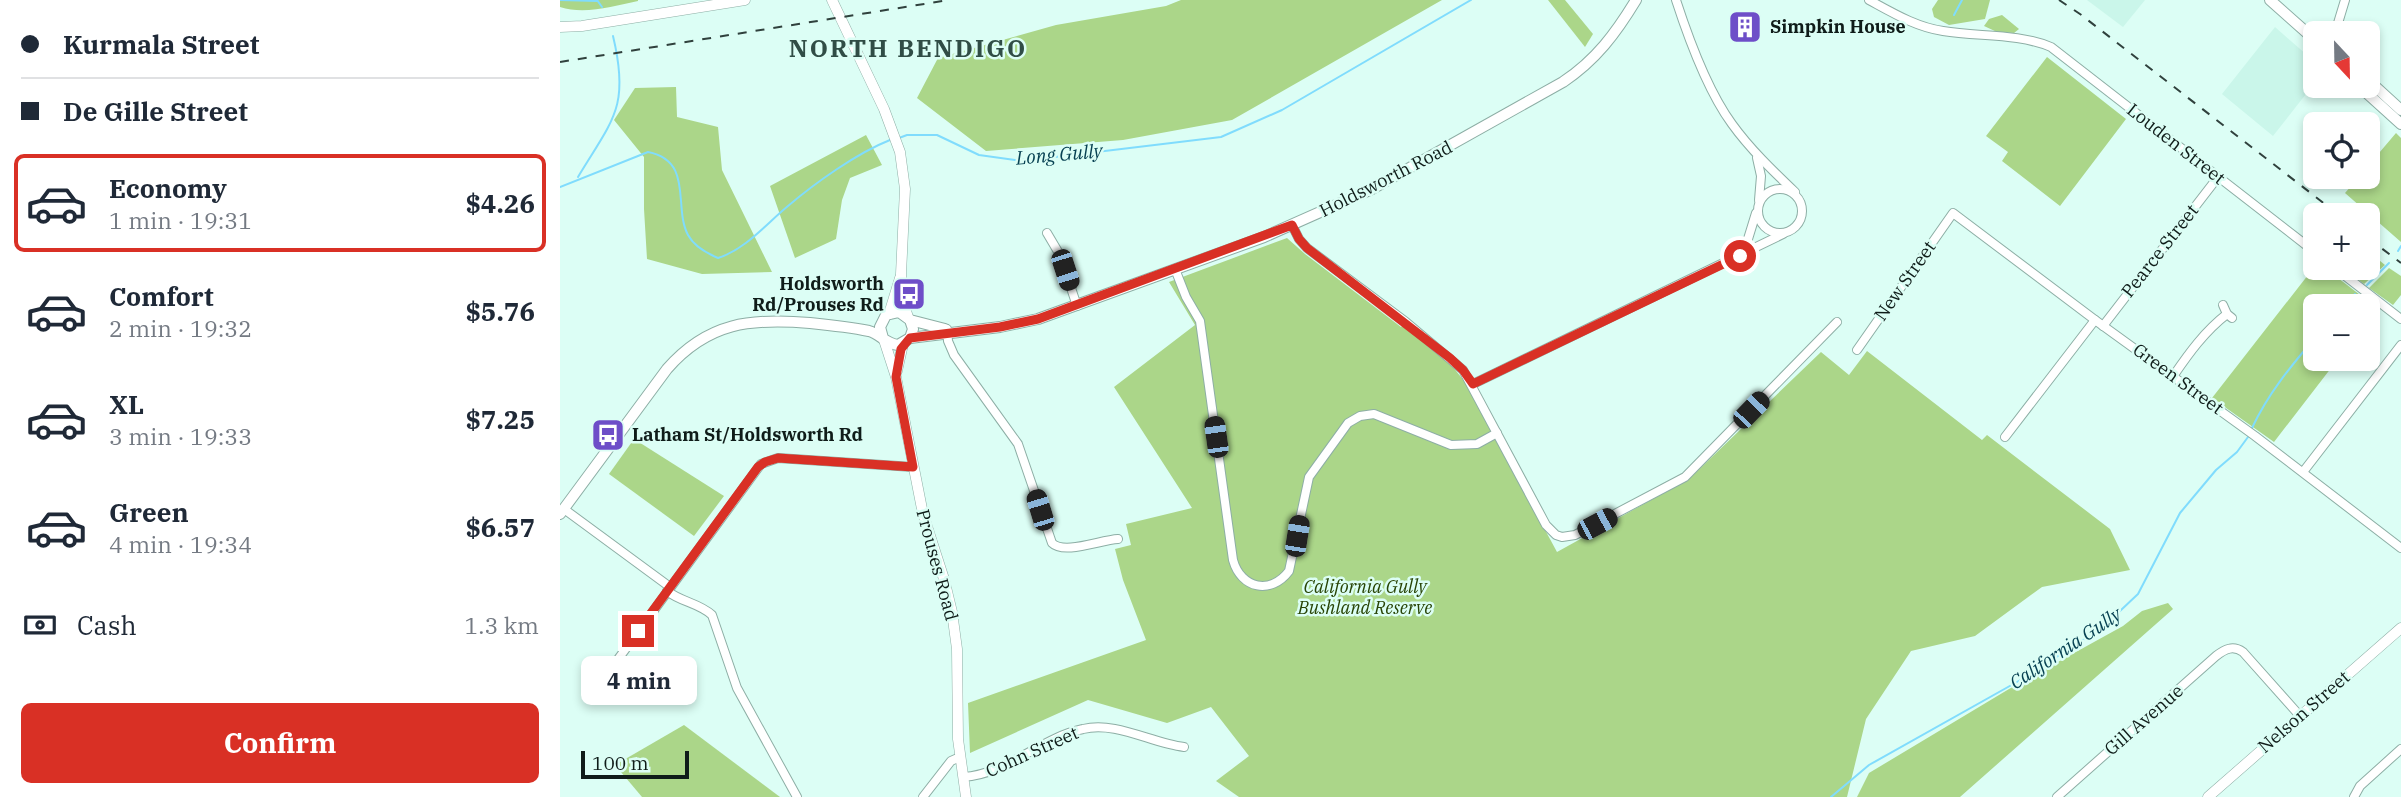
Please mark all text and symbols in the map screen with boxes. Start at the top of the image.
building icon: Simpkin House [1726,8,1764,46]
place label: Simpkin House [1770,15,1906,38]
north arrow [2303,21,2380,98]
map controls [2303,21,2380,371]
text: Kurmala Street [63,27,259,61]
district label: NORTH BENDIGO [789,32,1027,64]
text: De Gille Street [63,94,248,128]
street label: Louden Street [2122,98,2230,189]
button: locate [2303,112,2380,189]
street label: Holdsworth Road [1315,135,1456,222]
water label: Long Gully [1014,138,1104,170]
text: Economy [109,171,227,205]
icon: car [25,172,88,235]
text: $4.26 [465,186,535,220]
street label: Pearce Street [2116,199,2203,302]
button: + [2303,203,2380,280]
text: 1 min · 19:31 [109,205,252,235]
street label: New Street [1869,236,1940,325]
route start [1724,240,1756,272]
car [1049,247,1082,293]
place label: Holdsworth Rd/Prouses Rd [752,272,884,316]
bus stop icon: Holdsworth Rd/Prouses Rd [890,275,928,313]
text: Comfort [109,279,214,313]
icon: car [25,280,88,343]
text: $5.76 [465,294,535,328]
button: − [2303,294,2380,371]
text: 2 min · 19:32 [109,313,252,343]
street label: Green Street [2128,338,2228,419]
text: XL [109,387,144,421]
icon: car [25,388,88,451]
car [1729,388,1774,432]
text: $7.25 [465,402,535,436]
car [1203,415,1230,459]
bus stop icon: Latham St/Holdsworth Rd [589,416,627,454]
text: 3 min · 19:33 [109,421,252,451]
place label: Latham St/Holdsworth Rd [632,423,863,446]
car [1024,487,1057,533]
text: Green [109,495,189,529]
icon: car [25,496,88,559]
car [1574,505,1621,543]
street label: Prouses Road [912,507,963,623]
text: $6.57 [465,510,535,544]
car [1284,514,1311,558]
text: 4 min · 19:34 [109,529,252,559]
park label: California Gully Bushland Reserve [1297,575,1432,619]
water label: California Gully [2005,601,2127,694]
icon: cash [21,606,59,644]
text: Cash [77,608,137,642]
text: 1.3 km [465,610,539,640]
route end [622,615,654,647]
callout: 4 min [580,656,696,704]
text: 4 min [607,665,671,695]
street label: Nelson Street [2253,666,2354,758]
street label: Gill Avenue [2100,679,2188,760]
button: Confirm [21,703,539,783]
street label: Cohn Street [982,721,1082,782]
scale bar [581,748,690,780]
text: 100 m [592,751,649,775]

